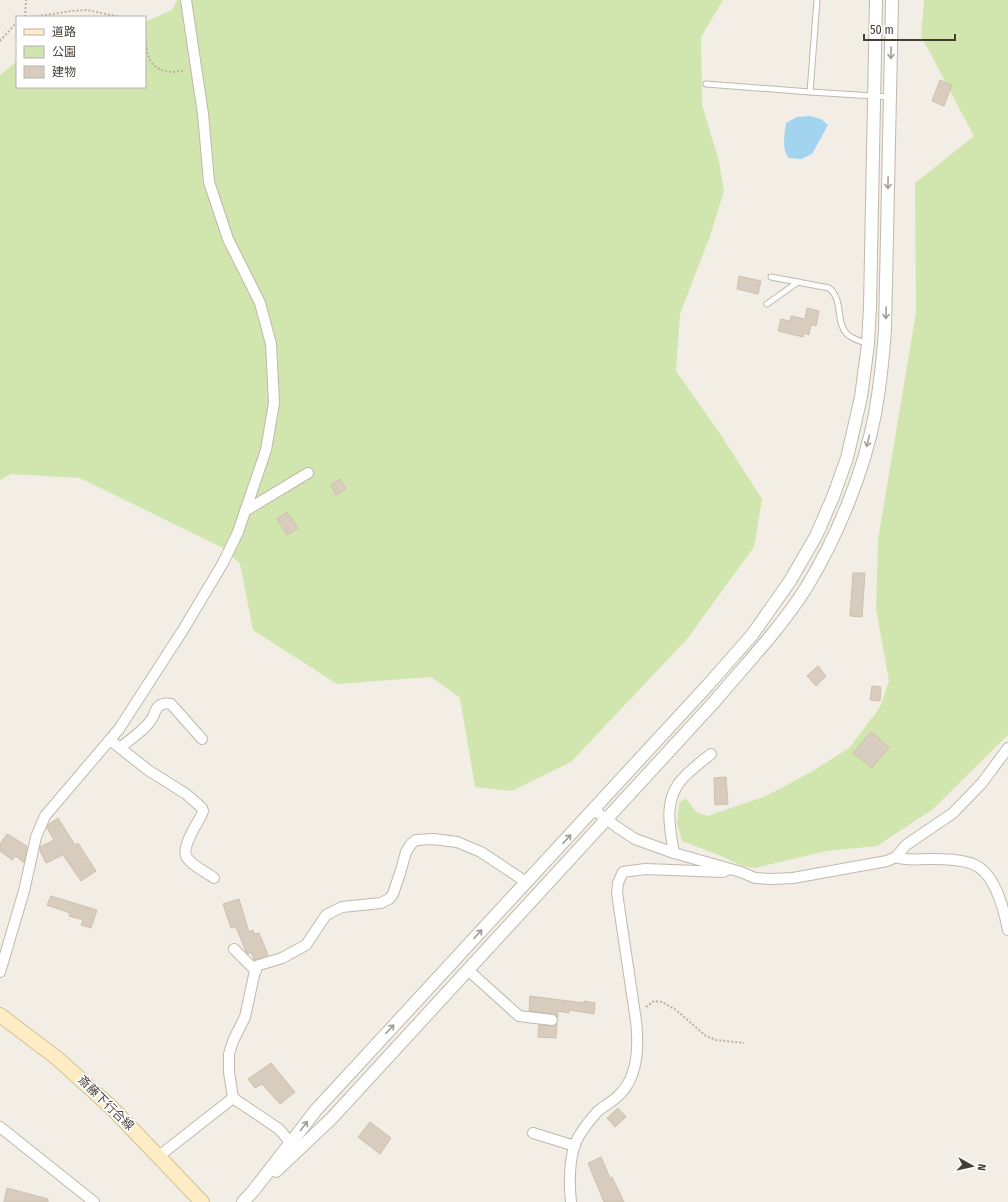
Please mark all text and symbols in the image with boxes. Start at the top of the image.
legend [16,16,146,88]
scale bar [864,16,955,42]
text: 50 m [870,23,894,37]
text: 道路 [52,25,76,39]
text: 公園 [52,45,76,59]
one-way arrow [887,46,895,59]
text: 建物 [52,65,76,79]
one-way arrow [884,176,892,189]
one-way arrow [882,306,890,319]
one-way arrow [864,435,872,448]
one-way arrow [562,834,571,844]
one-way arrow [474,929,483,939]
one-way arrow [386,1024,395,1034]
street label: 斎藤下行合線 [75,1073,137,1133]
one-way arrow [299,1121,308,1132]
north arrow [952,1146,992,1186]
text: N [975,1163,988,1171]

